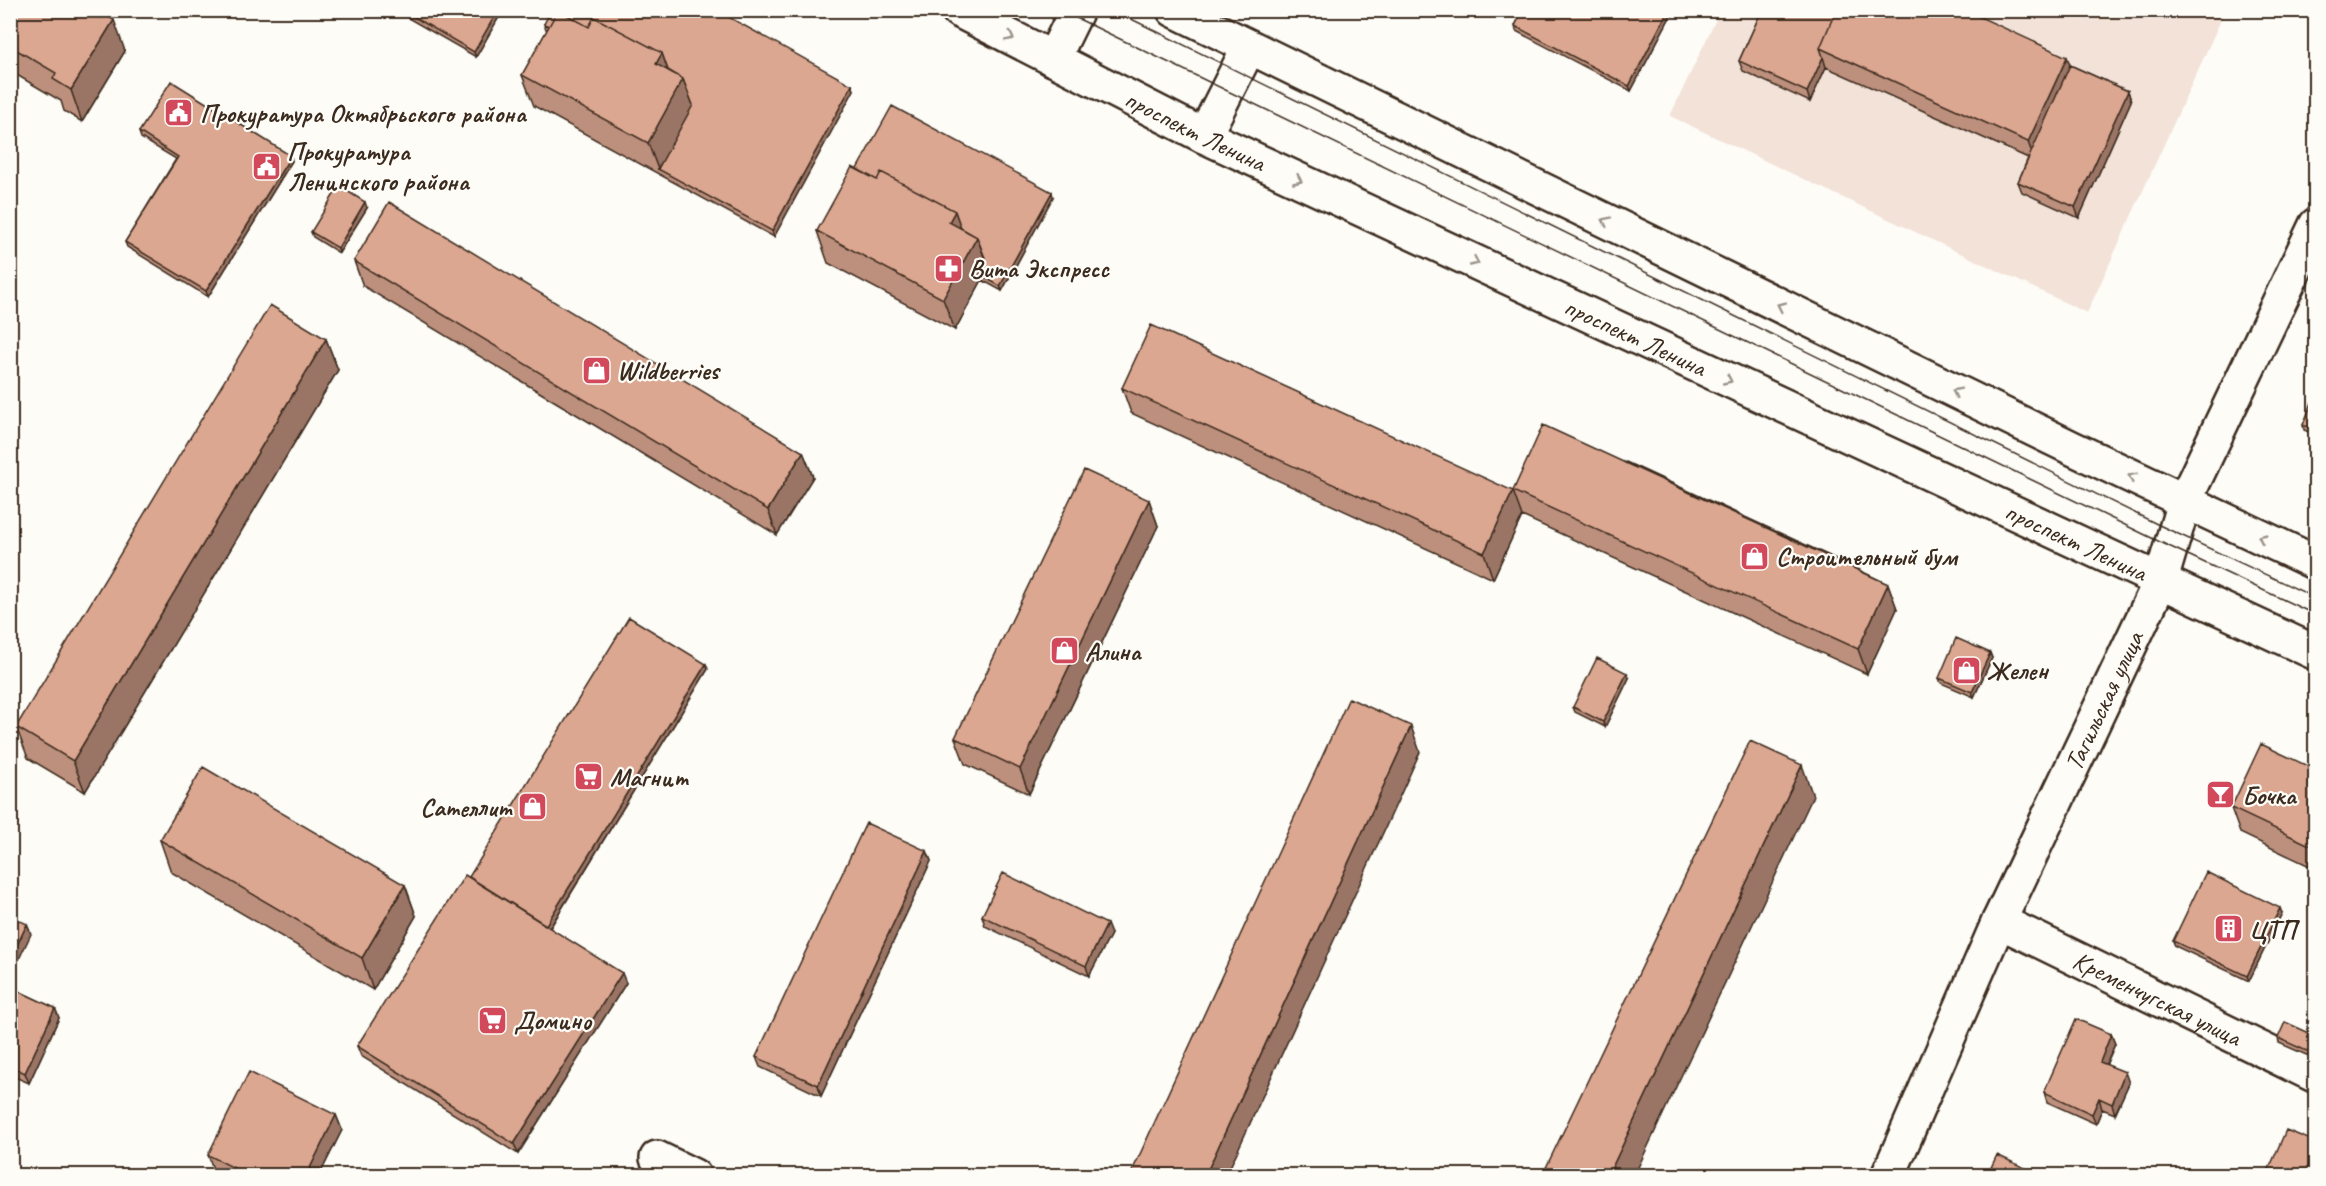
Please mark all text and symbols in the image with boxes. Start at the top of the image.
one-way arrow [1004,30,1015,41]
street label: проспект Ленина [1119,82,1272,180]
public building icon: Прокуратура Октябрьского района [163,97,195,129]
place label: Прокуратура Октябрьского района [200,97,528,130]
place label: Прокуратура Ленинского района [287,135,471,198]
public building icon: Прокуратура Ленинского района [250,150,282,182]
one-way arrow [1291,172,1302,184]
one-way arrow [1601,216,1612,228]
pharmacy icon: Вита Экспресс [932,252,964,284]
place label: Вита Экспресс [969,252,1110,285]
one-way arrow [1468,255,1479,267]
street label: проспект Ленина [1559,290,1713,385]
one-way arrow [1776,302,1787,314]
shop icon: Wildberries [580,354,612,386]
place label: Wildberries [617,354,721,387]
one-way arrow [1721,373,1732,385]
one-way arrow [1952,387,1963,399]
one-way arrow [2127,472,2138,484]
street label: проспект Ленина [2000,495,2153,590]
one-way arrow [2258,534,2269,546]
shop icon: Строительный бум [1739,540,1771,572]
place label: Строительный бум [1776,540,1958,573]
street label: Тагильская улица [2057,625,2152,776]
shop icon: Алина [1048,635,1080,667]
place label: Алина [1085,635,1142,668]
shop icon: Желен [1950,654,1982,686]
place label: Желен [1987,654,2049,687]
supermarket icon: Магнит [573,761,605,793]
place label: Магнит [610,761,690,794]
bar icon: Бочка [2205,779,2237,811]
place label: Бочка [2242,779,2298,812]
place label: Сателлит [420,791,513,824]
shop icon: Сателлит [516,791,548,823]
building icon: ЦТП [2212,913,2244,945]
place label: ЦТП [2249,913,2301,946]
street label: Кременчугская улица [2068,944,2248,1054]
supermarket icon: Домино [477,1004,509,1036]
place label: Домино [514,1004,593,1037]

